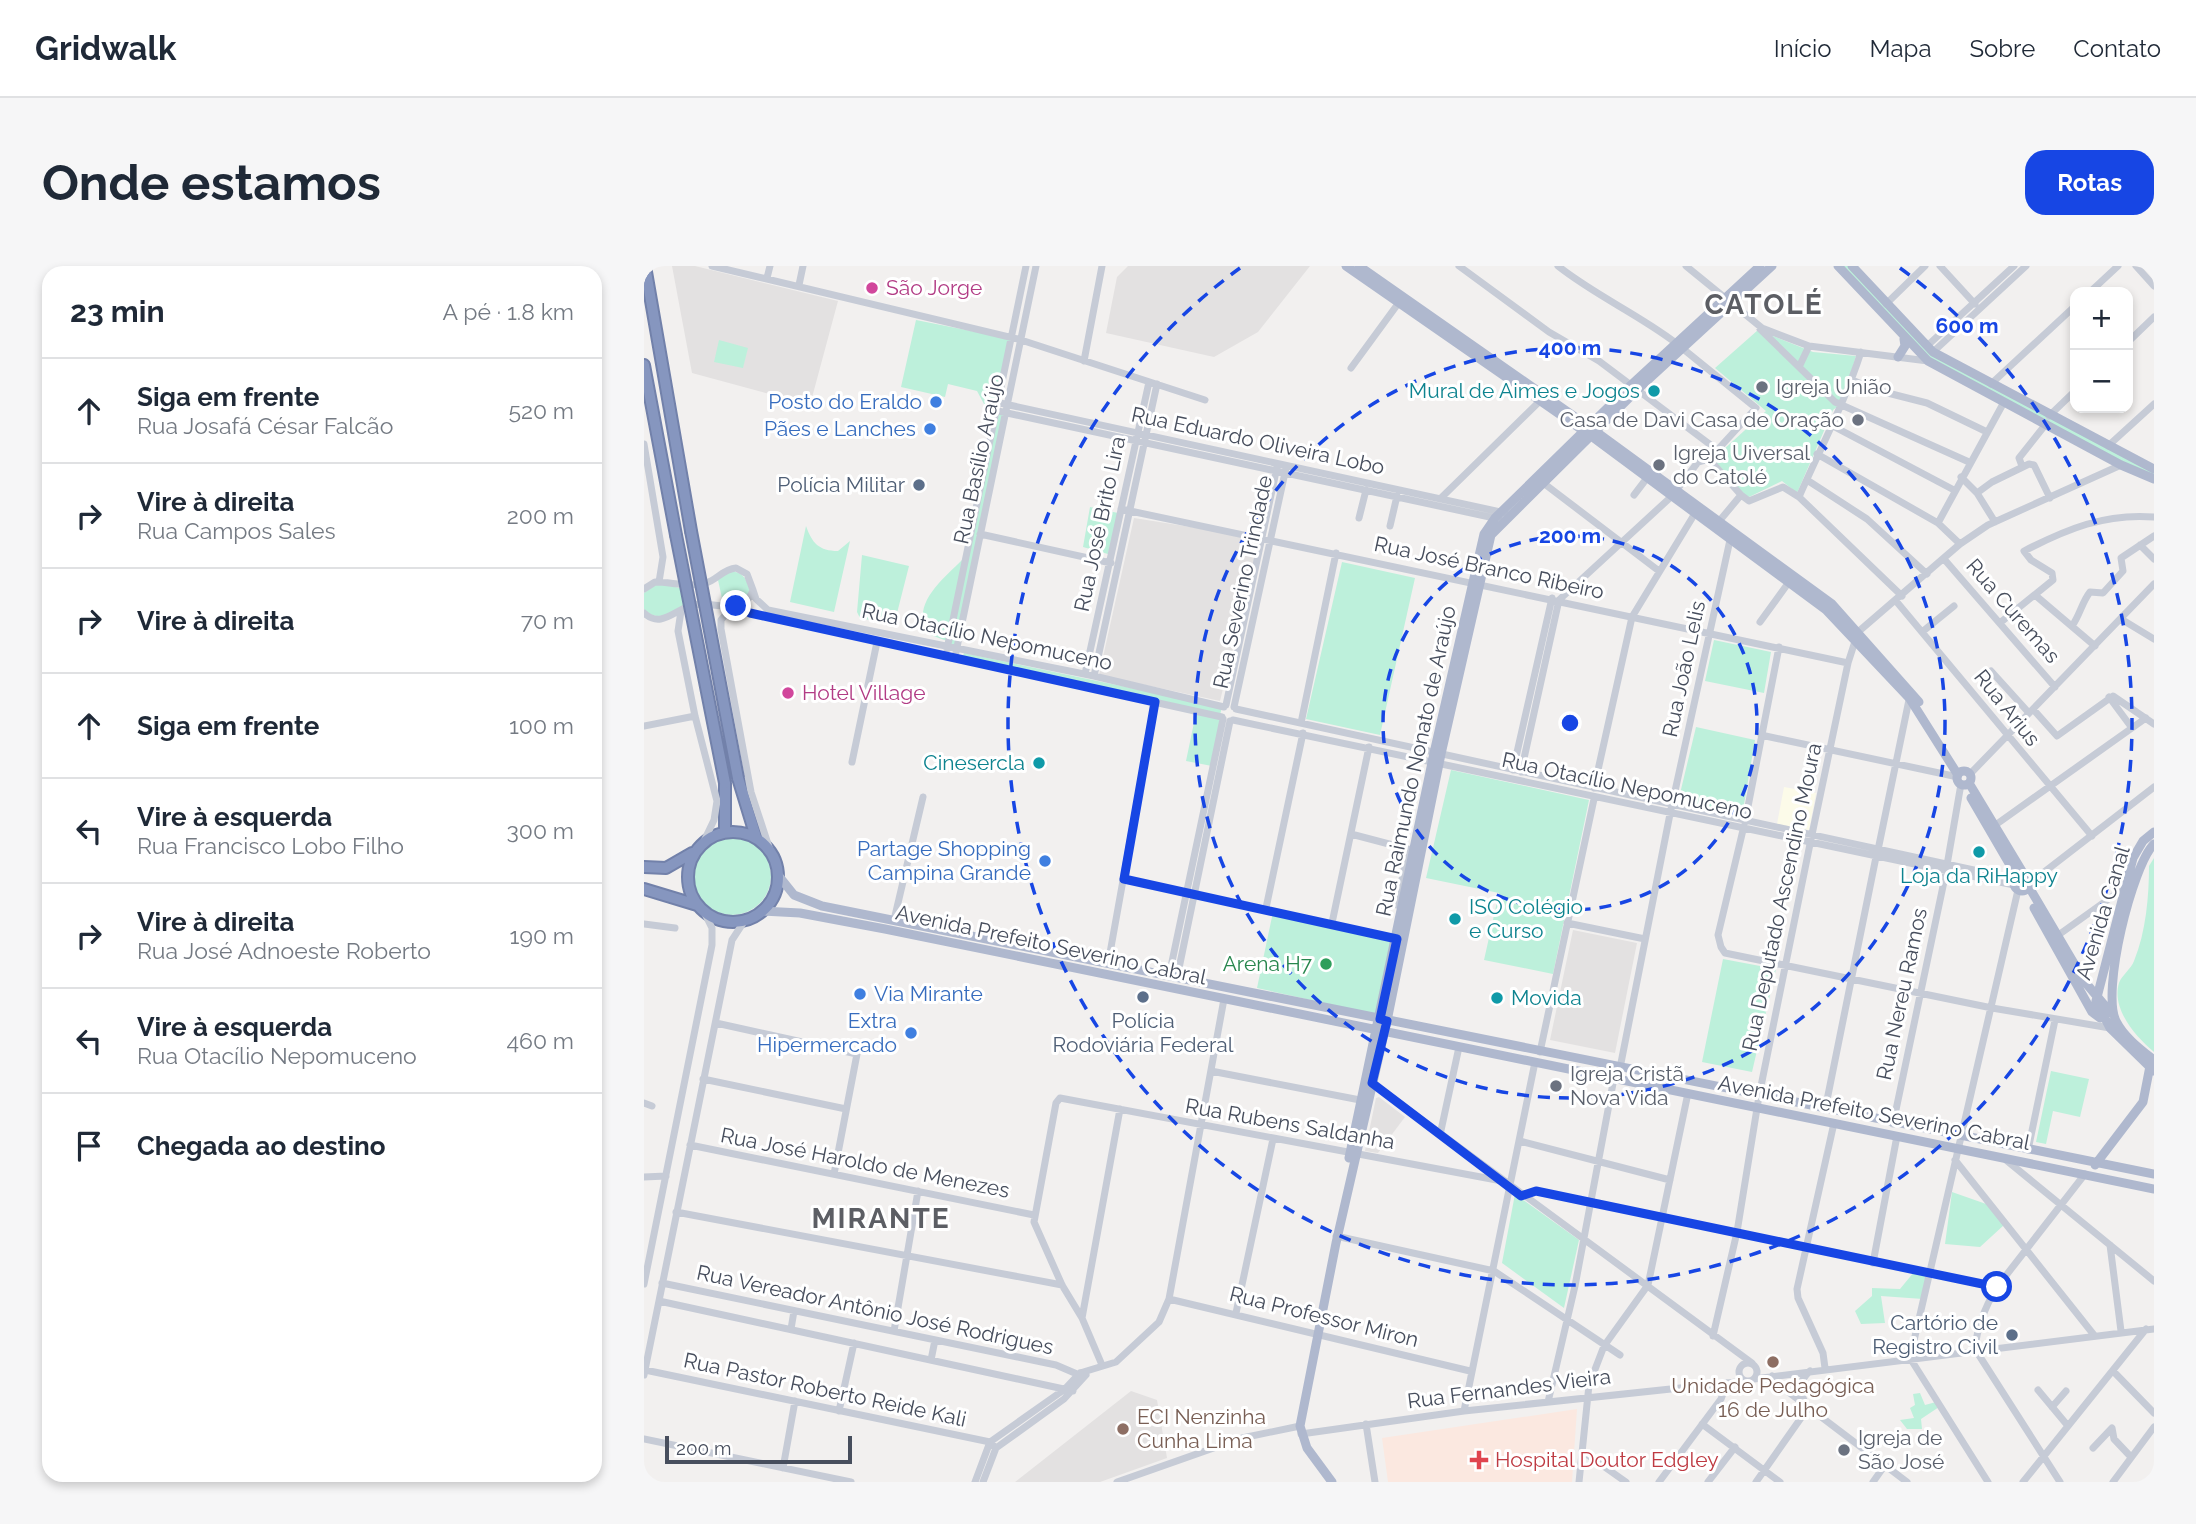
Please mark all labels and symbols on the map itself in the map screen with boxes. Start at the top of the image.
place label: São Jorge [886,275,982,300]
marker: São Jorge [864,280,880,296]
district label: CATOLÉ [1704,288,1824,321]
text: 600 m [1935,313,1999,338]
text: 400 m [1539,335,1601,360]
street label: Rua Basílio Araújo [948,372,1009,546]
place label: Igreja União [1776,374,1891,399]
place label: Mural de Aimes e Jogos [1409,378,1640,403]
marker: Igreja União [1754,379,1770,395]
marker: Mural de Aimes e Jogos [1646,383,1662,399]
place label: Posto do Eraldo [768,389,922,414]
marker: Posto do Eraldo [928,394,944,410]
street label: Rua Eduardo Oliveira Lobo [1129,401,1387,480]
place label: Casa de Davi Casa de Oração [1560,407,1844,432]
marker: Casa de Davi Casa de Oração [1850,412,1866,428]
place label: Pães e Lanches [764,416,916,441]
marker: Pães e Lanches [922,421,938,437]
street label: Rua José Brito Lira [1069,434,1130,614]
place label: Igreja Uiversal do Catolé [1673,440,1810,489]
marker: Igreja Uiversal do Catolé [1651,457,1667,473]
place label: Polícia Militar [777,472,906,497]
street label: Rua Severino Trindade [1208,473,1277,691]
marker: Polícia Militar [911,477,927,493]
text: 200 m [1539,523,1601,548]
street label: Rua José Branco Ribeiro [1372,531,1606,604]
street label: Rua Curemas [1961,553,2065,668]
route end [720,590,751,621]
street label: Rua Otacílio Nepomuceno [860,598,1115,675]
street label: Rua João Lelis [1657,598,1710,739]
street label: Rua Raimundo Nonato de Araújo [1370,603,1461,918]
street label: Rua Arius [1969,664,2046,751]
place label: Hotel Village [802,680,926,705]
marker: Hotel Village [780,685,796,701]
centre of rings [1558,711,1582,735]
street label: Rua Deputado Ascendino Moura [1737,741,1826,1053]
street label: Rua Otacílio Nepomuceno [1500,747,1755,824]
place label: Cinesercla [923,750,1025,775]
marker: Cinesercla [1031,755,1047,771]
place label: Partage Shopping Campina Grande [857,836,1031,885]
street label: Avenida Canal [2070,843,2135,983]
marker: Loja da RiHappy [1971,844,1987,860]
marker: Partage Shopping Campina Grande [1037,853,1053,869]
place label: Loja da RiHappy [1900,863,2058,888]
place label: ISO Colégio e Curso [1469,894,1583,943]
street label: Avenida Prefeito Severino Cabral [893,899,1209,990]
street label: Rua Nereu Ramos [1871,906,1932,1082]
marker: ISO Colégio e Curso [1447,911,1463,927]
place label: Arena H7 [1223,951,1313,976]
marker: Arena H7 [1318,956,1334,972]
place label: Via Mirante [874,981,983,1006]
place label: Movida [1511,985,1582,1010]
marker: Via Mirante [852,986,868,1002]
marker: Polícia Rodoviária Federal [1135,989,1151,1005]
marker: Movida [1489,990,1505,1006]
place label: Extra Hipermercado [757,1008,897,1057]
place label: Polícia Rodoviária Federal [1053,1008,1234,1057]
marker: Extra Hipermercado [903,1025,919,1041]
place label: Igreja Cristã Nova Vida [1570,1061,1684,1110]
street label: Avenida Prefeito Severino Cabral [1716,1070,2032,1155]
marker: Igreja Cristã Nova Vida [1548,1078,1564,1094]
street label: Rua Rubens Saldanha [1183,1093,1397,1154]
street label: Rua José Haroldo de Menezes [719,1122,1012,1203]
district label: MIRANTE [811,1202,951,1235]
street label: Rua Vereador Antônio José Rodrigues [694,1259,1056,1360]
route start [1981,1271,2012,1302]
street label: Rua Professor Miron [1227,1281,1421,1352]
place label: Cartório de Registro Civil [1872,1310,1998,1359]
marker: Cartório de Registro Civil [2004,1327,2020,1343]
street label: Rua Pastor Roberto Reide Kali [681,1347,969,1432]
marker: Unidade Pedagógica 16 de Julho [1765,1354,1781,1370]
street label: Rua Fernandes Vieira [1406,1364,1612,1413]
place label: Unidade Pedagógica 16 de Julho [1671,1373,1875,1422]
place label: ECI Nenzinha Cunha Lima [1137,1404,1266,1453]
marker: ECI Nenzinha Cunha Lima [1115,1421,1131,1437]
place label: Igreja de São José [1858,1425,1944,1474]
scale bar [665,1433,852,1465]
marker: Igreja de São José [1836,1442,1852,1458]
place label: Hospital Doutor Edgley [1495,1447,1719,1472]
marker: Hospital Doutor Edgley [1469,1450,1489,1470]

